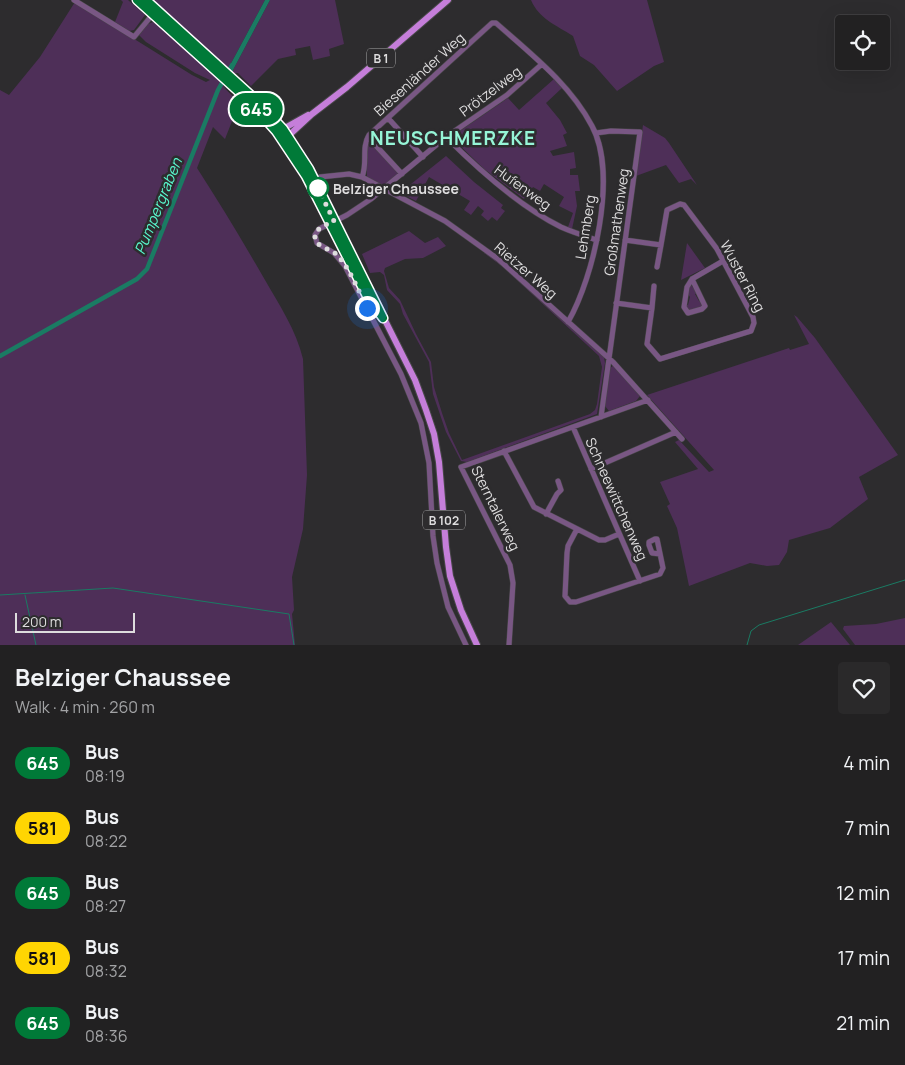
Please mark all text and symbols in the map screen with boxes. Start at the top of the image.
map controls [835,15,890,70]
button: locate [835,15,890,70]
street label: Biesenländer Weg [370,28,468,120]
road number: B 1 [367,48,395,68]
street label: Prötzelweg [455,62,525,120]
line badge: 645 [227,93,285,125]
text: 645 [240,97,272,121]
district label: NEUSCHMERZKE [370,125,536,151]
water label: Pumpergraben [129,154,187,257]
street label: Hufenweg [491,160,555,214]
street label: Großmathenweg [599,167,633,277]
marker: Belziger Chaussee [307,177,329,199]
place label: Belziger Chaussee [333,179,459,198]
street label: Lehmberg [571,193,599,261]
street label: Rietzer Weg [491,237,561,303]
street label: Wuster Ring [716,237,770,315]
your location [355,296,380,321]
street label: Schneewittchenweg [581,434,653,564]
street label: Sterntalerweg [467,462,525,554]
road number: B 102 [423,510,465,530]
scale bar [15,610,135,633]
text: 200 m [22,612,62,631]
text: Belziger Chaussee [15,660,231,693]
button: heart [838,662,890,714]
text: Walk · 4 min · 260 m [15,696,155,718]
text: Bus [85,739,119,765]
text: 4 min [843,750,890,776]
text: 645 [26,751,59,775]
text: 08:19 [85,765,125,787]
text: Bus [85,804,119,830]
text: 7 min [845,815,890,841]
text: 581 [28,816,57,840]
text: 08:22 [85,830,127,852]
text: Bus [85,869,119,895]
text: 12 min [836,880,890,906]
text: 645 [26,881,59,905]
text: 08:27 [85,895,126,917]
text: Bus [85,934,119,960]
text: 17 min [837,945,890,971]
text: 581 [28,946,57,970]
text: 08:32 [85,960,127,982]
text: Bus [85,999,119,1025]
text: 21 min [836,1010,890,1036]
text: 645 [26,1011,59,1035]
text: 08:36 [85,1025,128,1047]

